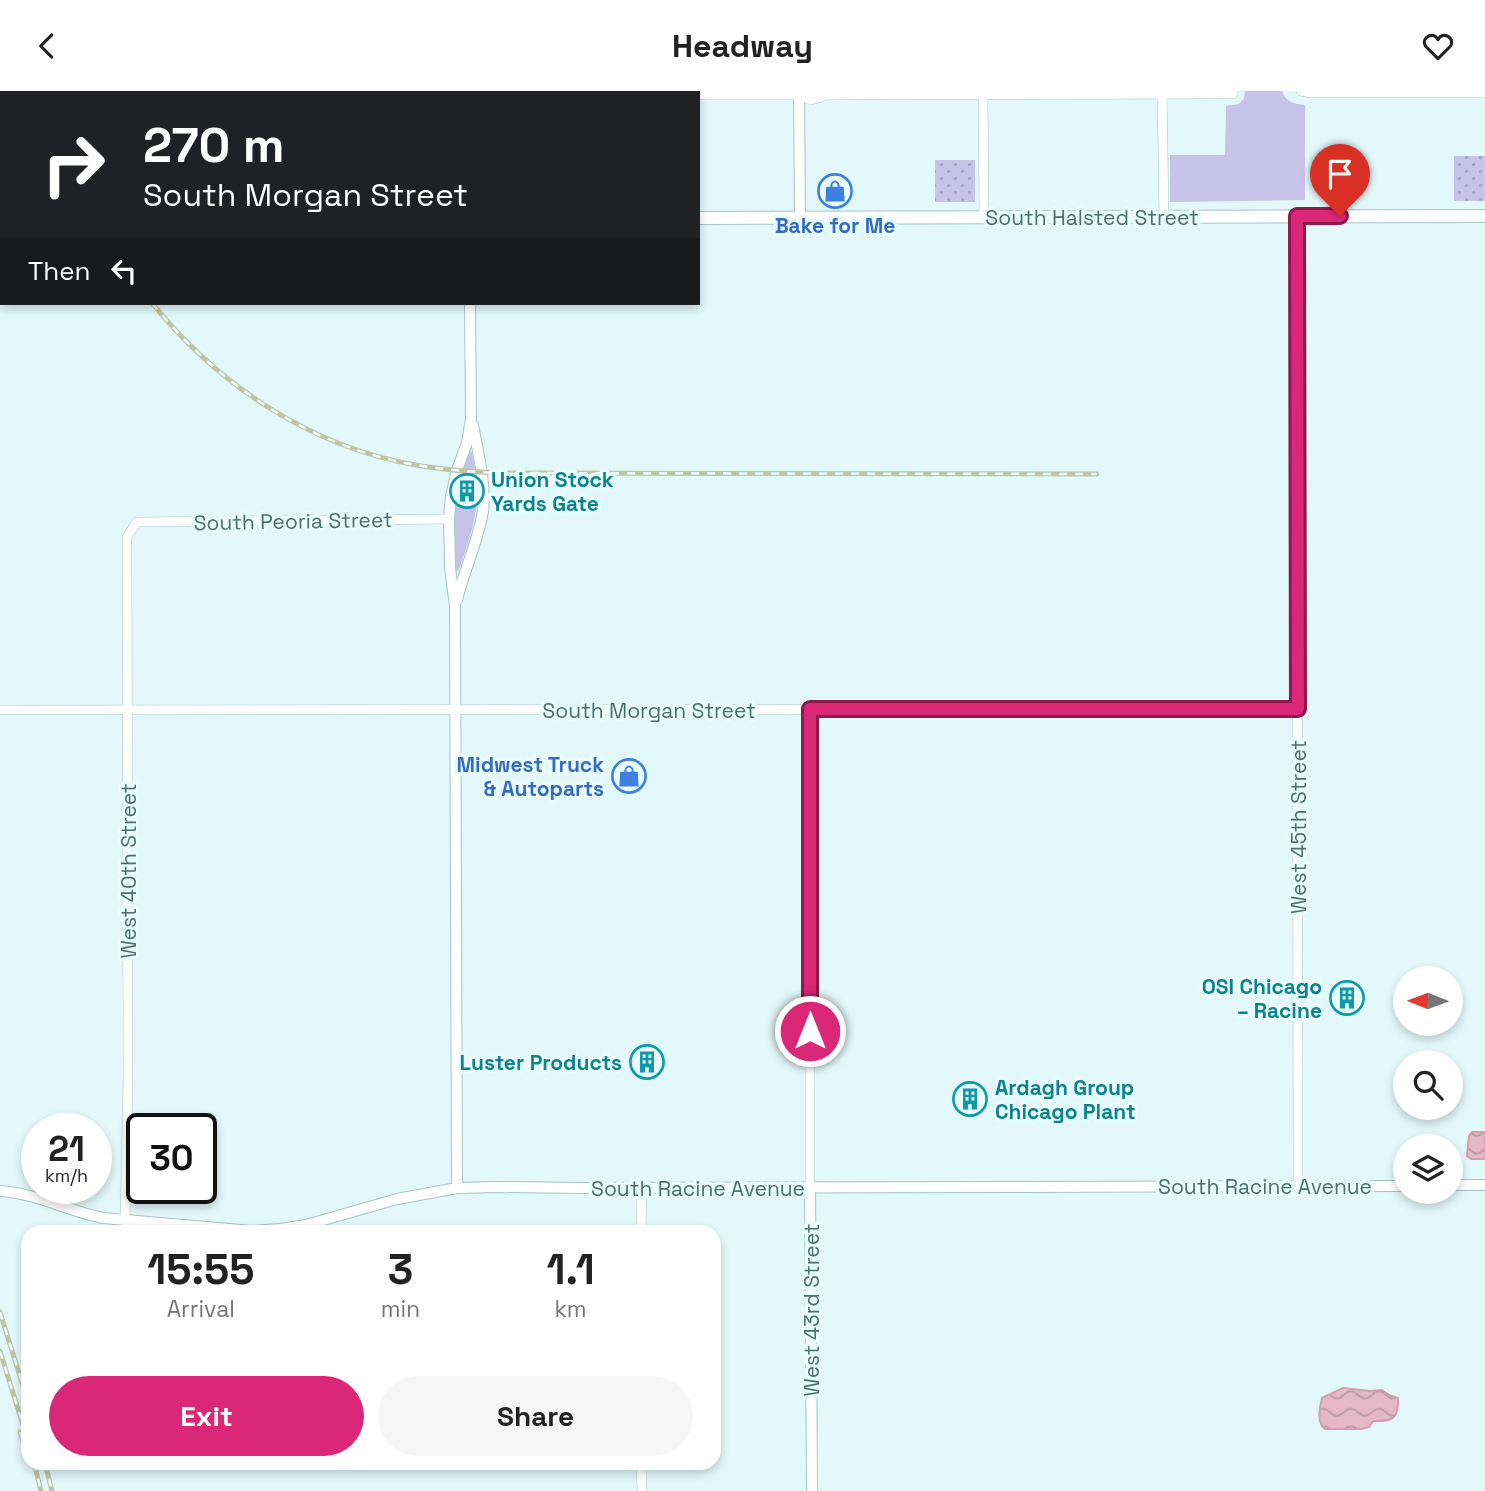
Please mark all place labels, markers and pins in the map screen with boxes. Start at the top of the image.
pin [1310,144,1370,216]
shop icon: Bake for Me [816,172,854,210]
place label: Bake for Me [775,212,895,239]
place label: Union Stock Yards Gate [491,466,614,517]
building icon: Union Stock Yards Gate [448,472,486,510]
place label: Midwest Truck & Autoparts [457,751,604,802]
shop icon: Midwest Truck & Autoparts [610,757,648,795]
place label: OSI Chicago – Racine [1202,973,1322,1024]
building icon: OSI Chicago – Racine [1328,979,1366,1017]
building icon: Luster Products [628,1043,666,1081]
place label: Luster Products [460,1049,622,1076]
place label: Ardagh Group Chicago Plant [995,1074,1136,1125]
building icon: Ardagh Group Chicago Plant [951,1080,989,1118]

